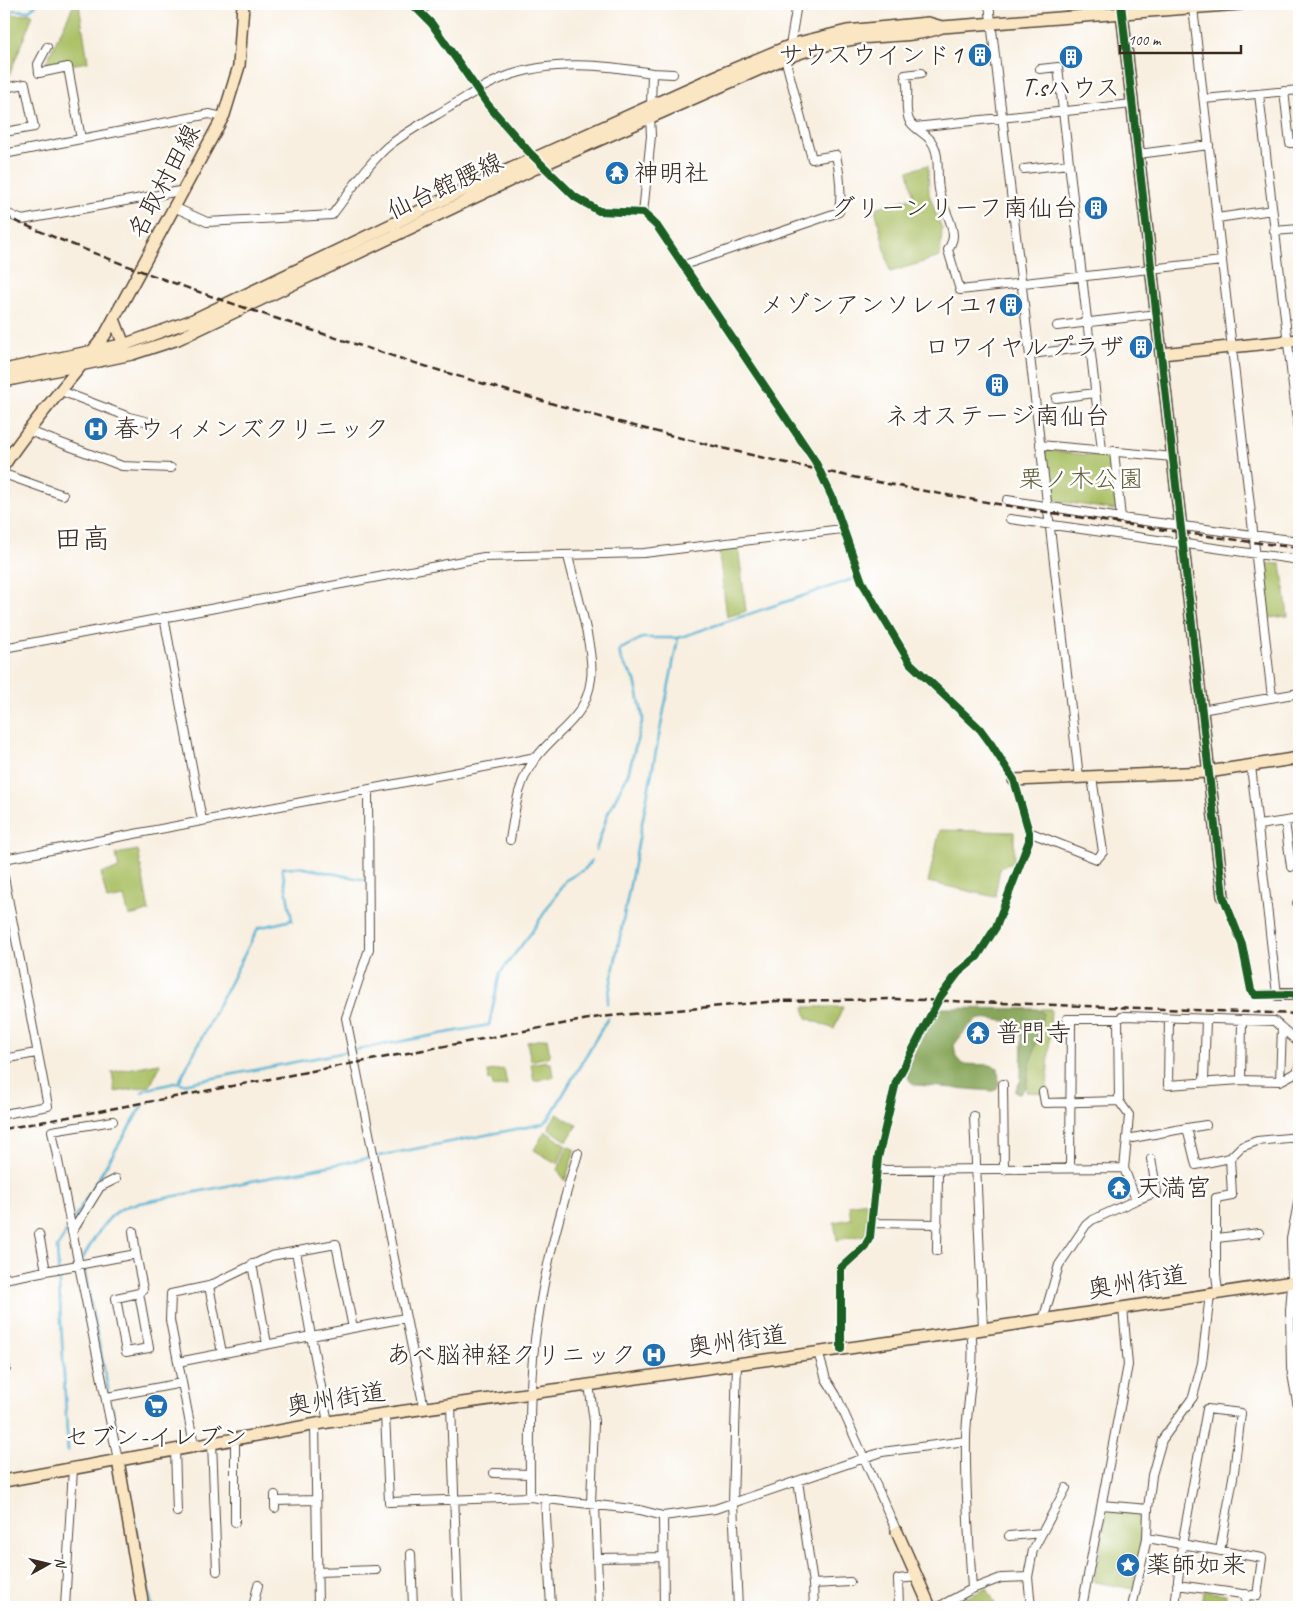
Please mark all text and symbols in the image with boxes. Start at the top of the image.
scale bar [1120,22,1242,54]
text: 100 m [1128,31,1162,50]
place label: サウスウインド1 [778,39,964,71]
building icon: サウスウインド1 [967,42,993,68]
building icon: T.sハウス [1058,44,1084,70]
place label: T.sハウス [1022,72,1120,104]
street label: 名取村田線 [121,118,207,244]
street label: 仙台館腰線 [382,145,508,227]
place label: 神明社 [634,157,709,189]
temple icon: 神明社 [604,160,630,186]
place label: グリーンリーフ南仙台 [830,192,1078,224]
building icon: グリーンリーフ南仙台 [1083,195,1109,221]
place label: メゾンアンソレイユ1 [760,289,996,321]
building icon: メゾンアンソレイユ1 [998,292,1024,318]
place label: ロワイヤルプラザ [924,331,1124,363]
building icon: ロワイヤルプラザ [1128,334,1154,360]
building icon: ネオステージ南仙台 [984,372,1010,398]
place label: ネオステージ南仙台 [884,400,1110,432]
place label: 春ウィメンズクリニック [114,413,389,445]
hospital icon: 春ウィメンズクリニック [83,416,109,442]
park label: 栗ノ木公園 [1018,463,1144,495]
district label: 田高 [54,521,110,556]
place label: 普門寺 [996,1017,1071,1049]
temple icon: 普門寺 [965,1020,991,1046]
place label: 天満宮 [1136,1172,1211,1204]
temple icon: 天満宮 [1106,1175,1132,1201]
street label: 奥州街道 [1085,1258,1189,1306]
street label: 奥州街道 [685,1318,789,1364]
place label: あべ脳神経クリニック [386,1339,636,1371]
hospital icon: あべ脳神経クリニック [641,1342,667,1368]
street label: 奥州街道 [284,1375,388,1423]
supermarket icon: セブン-イレブン [143,1393,169,1419]
place label: セブン-イレブン [64,1421,248,1453]
north arrow [22,1538,72,1588]
place label: 薬師如来 [1146,1549,1246,1581]
place icon: 薬師如来 [1115,1552,1141,1578]
text: N [51,1557,70,1570]

